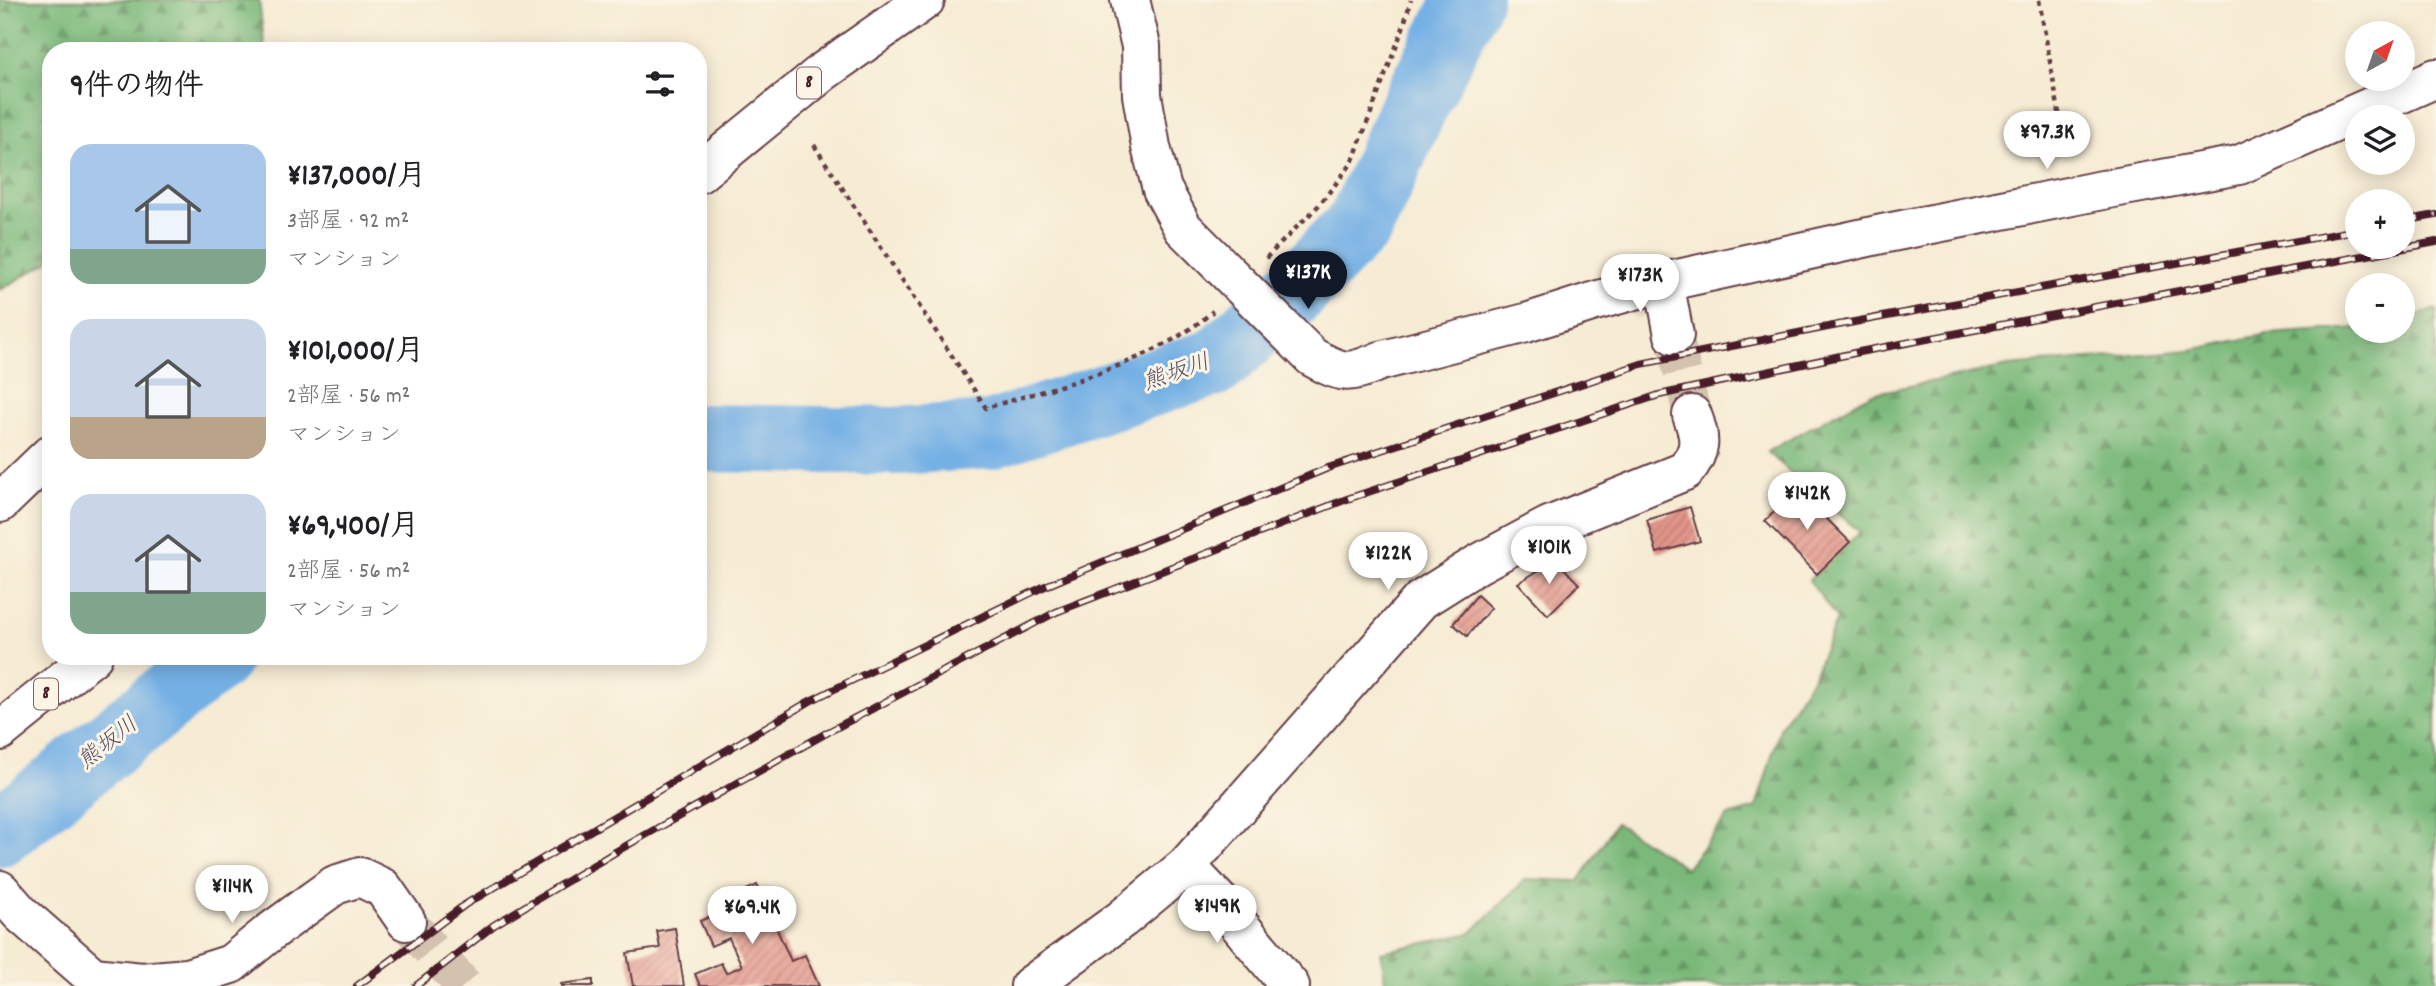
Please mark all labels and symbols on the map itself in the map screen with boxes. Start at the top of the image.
north arrow [2345,21,2415,91]
road number: 8 [797,68,821,99]
pin: ¥97.3K [1990,111,2104,171]
pin: ¥137K [1259,252,1357,311]
pin: ¥173K [1591,254,1689,314]
water label: 熊坂川 [1139,347,1215,401]
pin: ¥142K [1758,472,1856,532]
pin: ¥101K [1500,526,1598,586]
pin: ¥122K [1339,532,1437,592]
road number: 8 [34,678,58,709]
water label: 熊坂川 [72,709,146,779]
pin: ¥114K [183,866,281,925]
pin: ¥69.4K [695,886,809,946]
pin: ¥149K [1168,886,1266,945]

